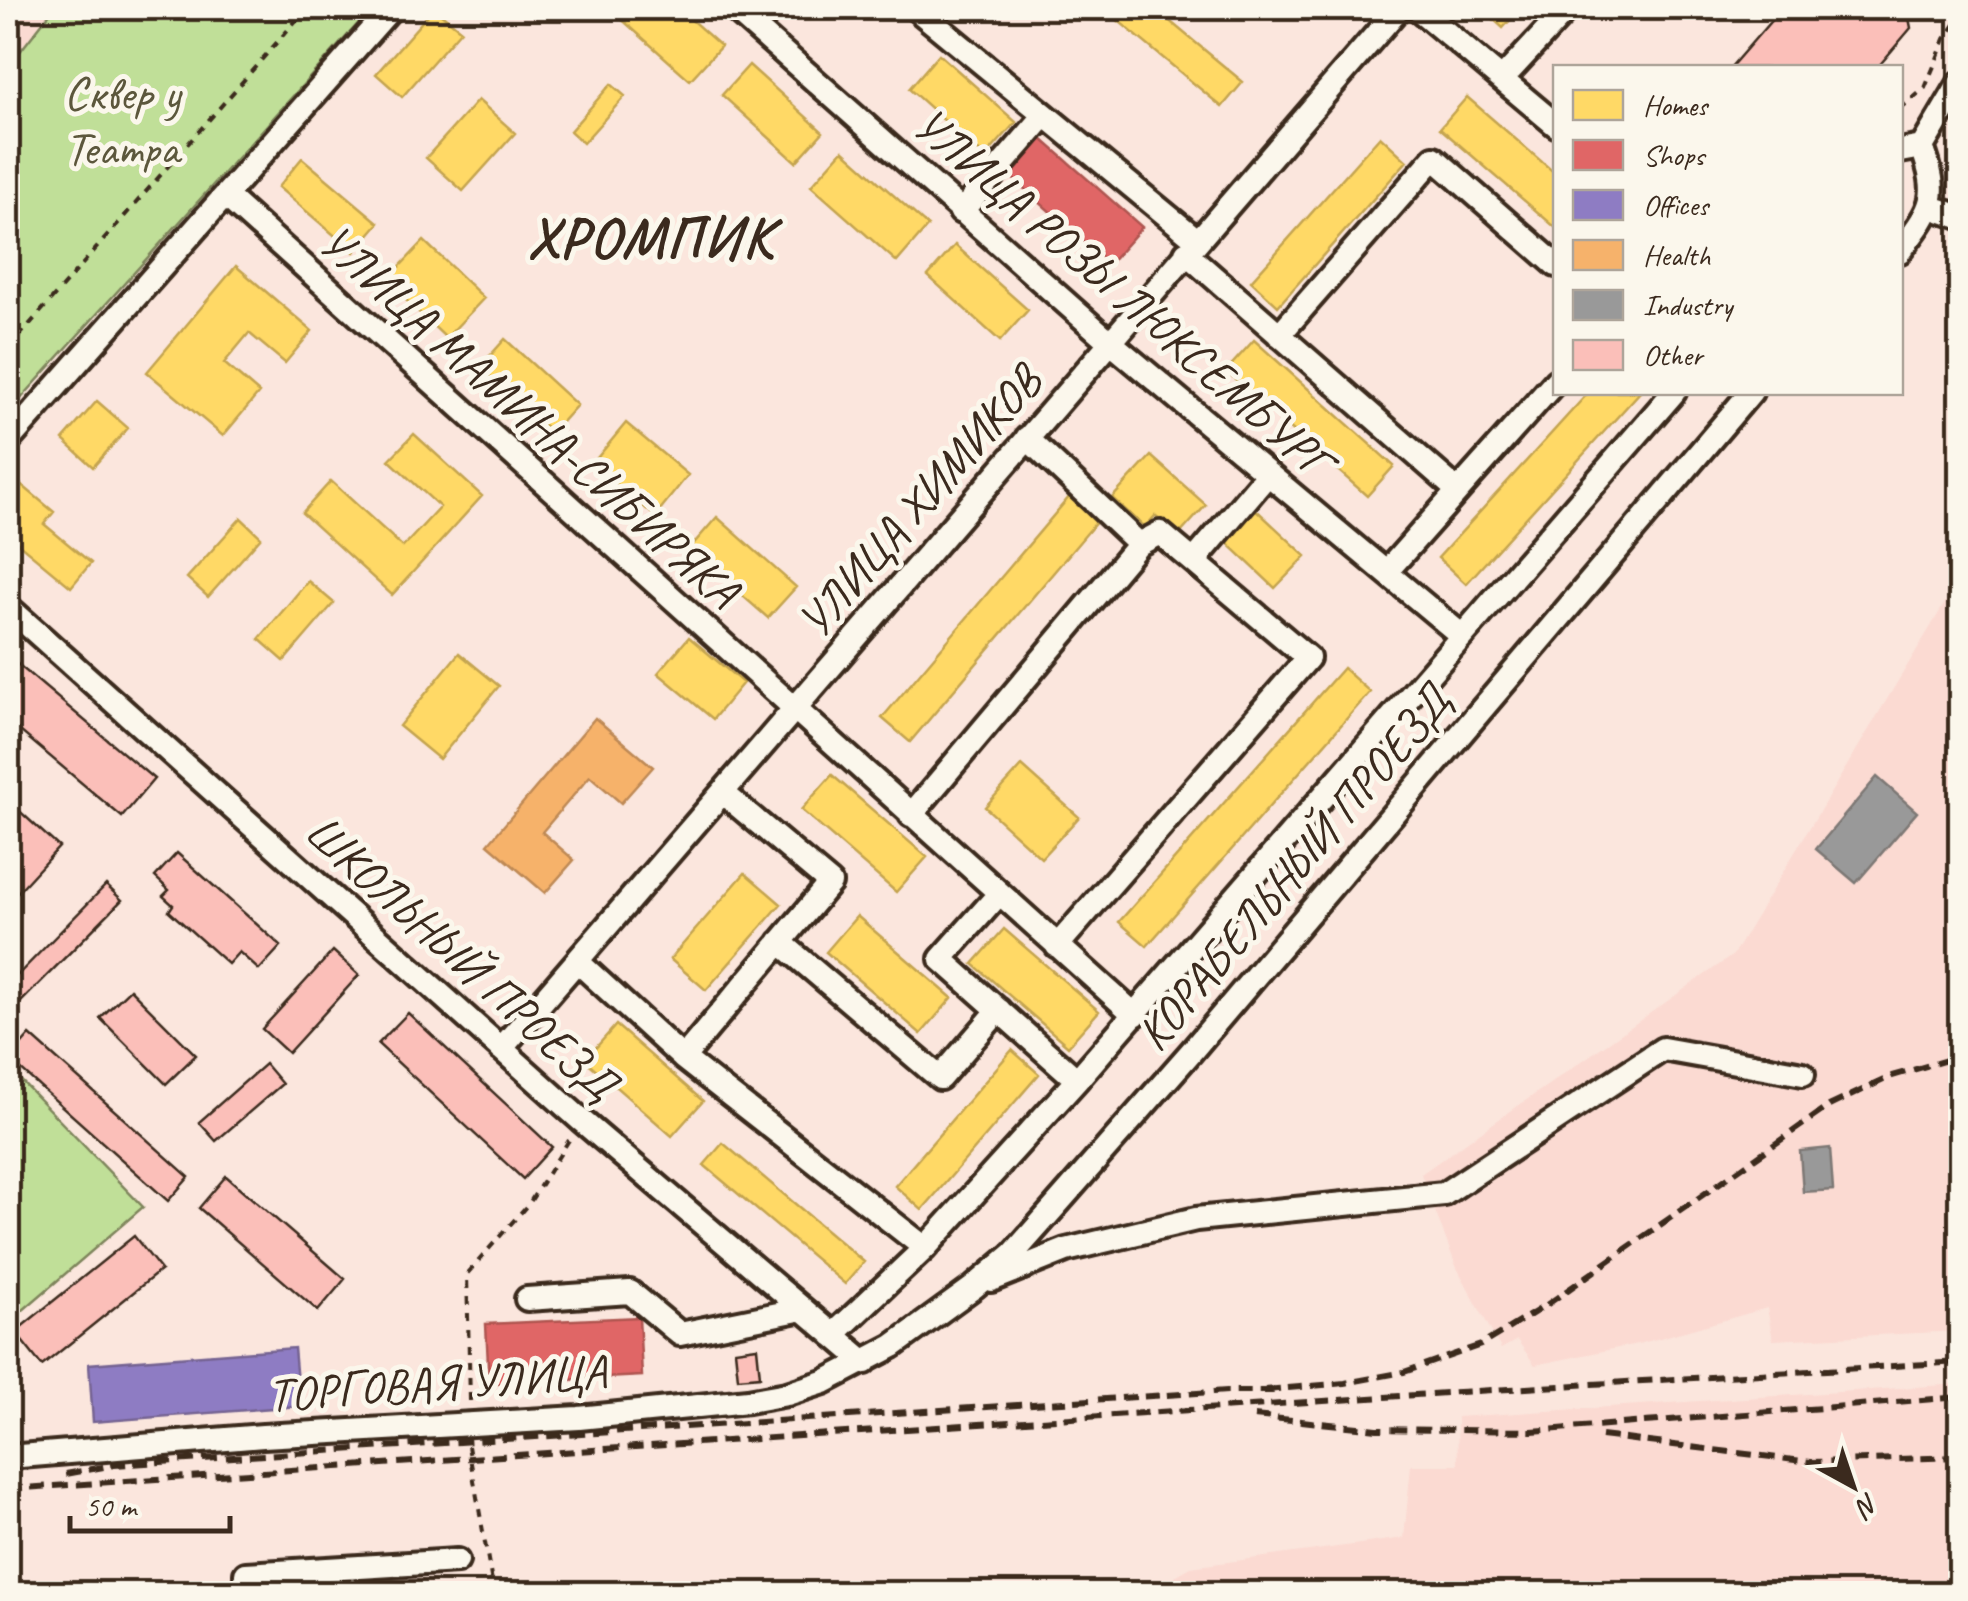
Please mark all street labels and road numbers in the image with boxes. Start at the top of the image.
street label: УЛИЦА РОЗЫ ЛЮКСЕМБУРГ [901,94,1351,496]
street label: УЛИЦА МАМИНА-СИБИРЯКА [307,211,753,621]
street label: УЛИЦА ХИМИКОВ [784,350,1056,650]
street label: КОРАБЕЛЬНЫЙ ПРОЕЗД [1123,670,1466,1062]
street label: ШКОЛЬНЫЙ ПРОЕЗД [293,801,633,1115]
street label: ТОРГОВАЯ УЛИЦА [266,1341,610,1425]

